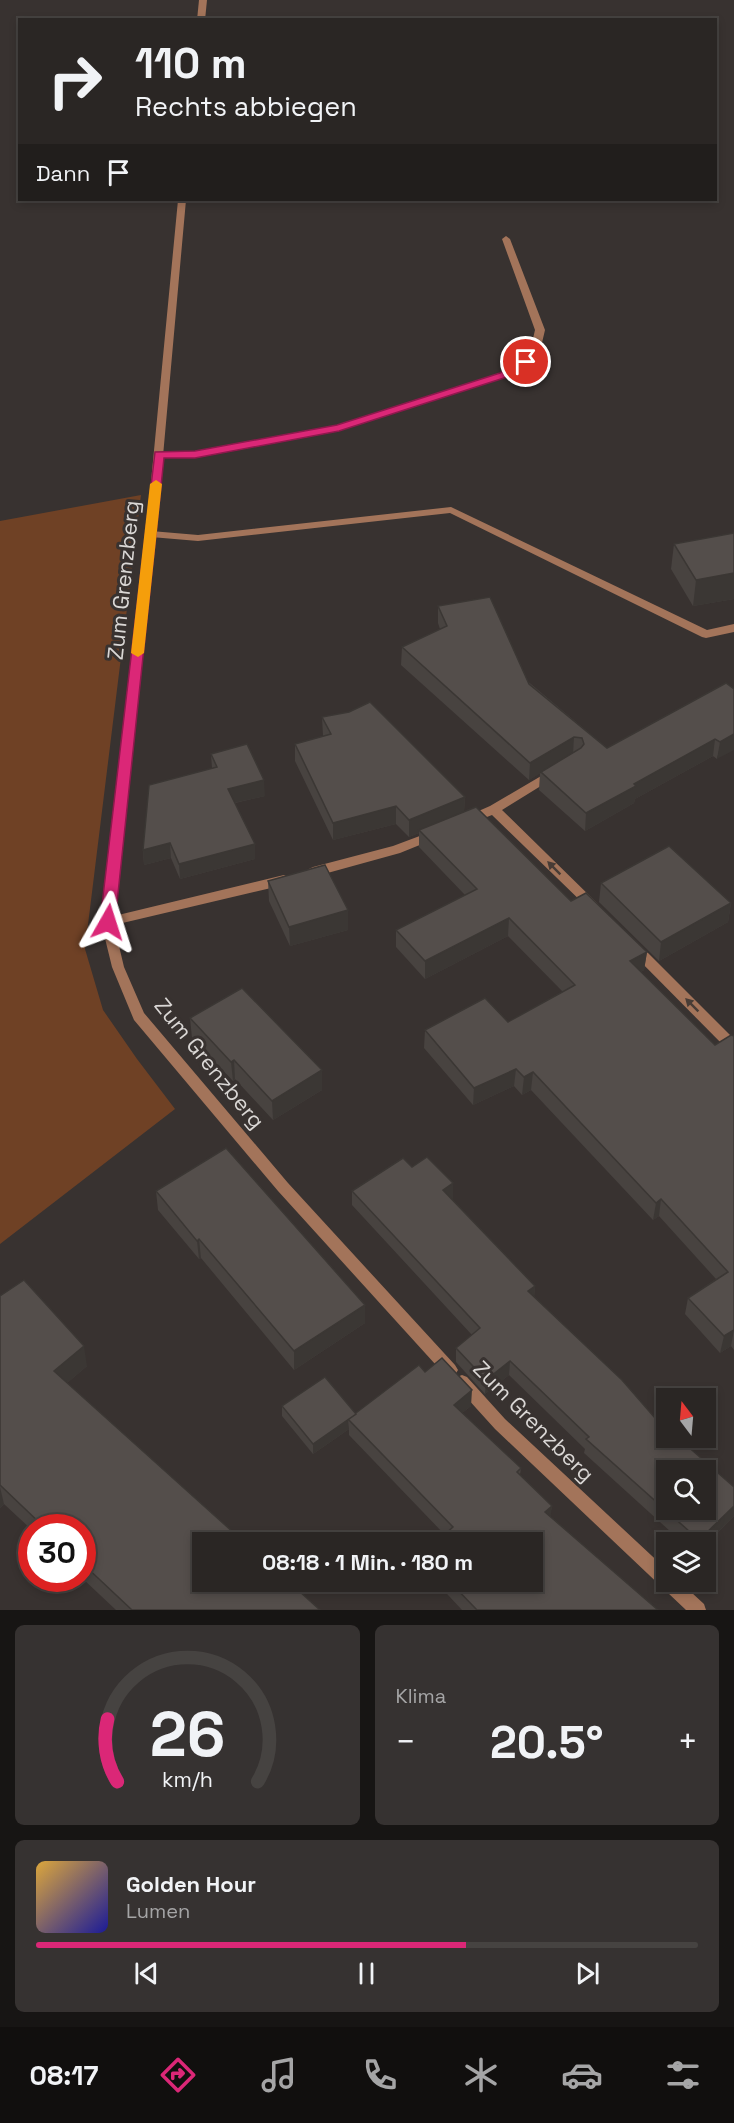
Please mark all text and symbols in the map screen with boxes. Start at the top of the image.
text: 110 m [135,37,247,90]
icon: right [36,42,114,120]
text: Rechts abbiegen [135,89,357,124]
icon: arrive [102,156,135,189]
text: Dann [36,159,90,187]
pin [500,336,551,387]
icon: arrive [509,345,542,378]
street label: Zum Grenzberg [101,499,145,661]
one-way arrow [547,861,562,875]
position arrow [76,890,140,954]
street label: Zum Grenzberg [149,992,271,1134]
one-way arrow [686,999,700,1013]
street label: Zum Grenzberg [467,1354,601,1488]
north arrow [656,1388,716,1448]
map controls [656,1388,716,1592]
button: search [656,1460,716,1520]
speed limit sign: 30 [18,1514,96,1592]
button: layers [656,1532,716,1592]
text: 08:18 · 1 Min. · 180 m [262,1548,473,1576]
text: Klima [396,1683,446,1709]
text: 26 [149,1695,225,1774]
text: 20.5° [490,1714,604,1771]
text: − [396,1721,416,1763]
text: + [678,1721,698,1763]
text: km/h [162,1766,213,1793]
text: Golden Hour [126,1870,256,1898]
text: Lumen [126,1898,190,1924]
icon: previous [130,1957,163,1990]
icon: pause [350,1957,383,1990]
icon: next [571,1957,604,1990]
icon: directions [157,2054,199,2096]
icon: music [258,2054,300,2096]
icon: phone [359,2054,401,2096]
icon: climate [460,2054,502,2096]
icon: car [561,2054,603,2096]
icon: filters [662,2054,704,2096]
text: 08:17 [30,2058,98,2093]

